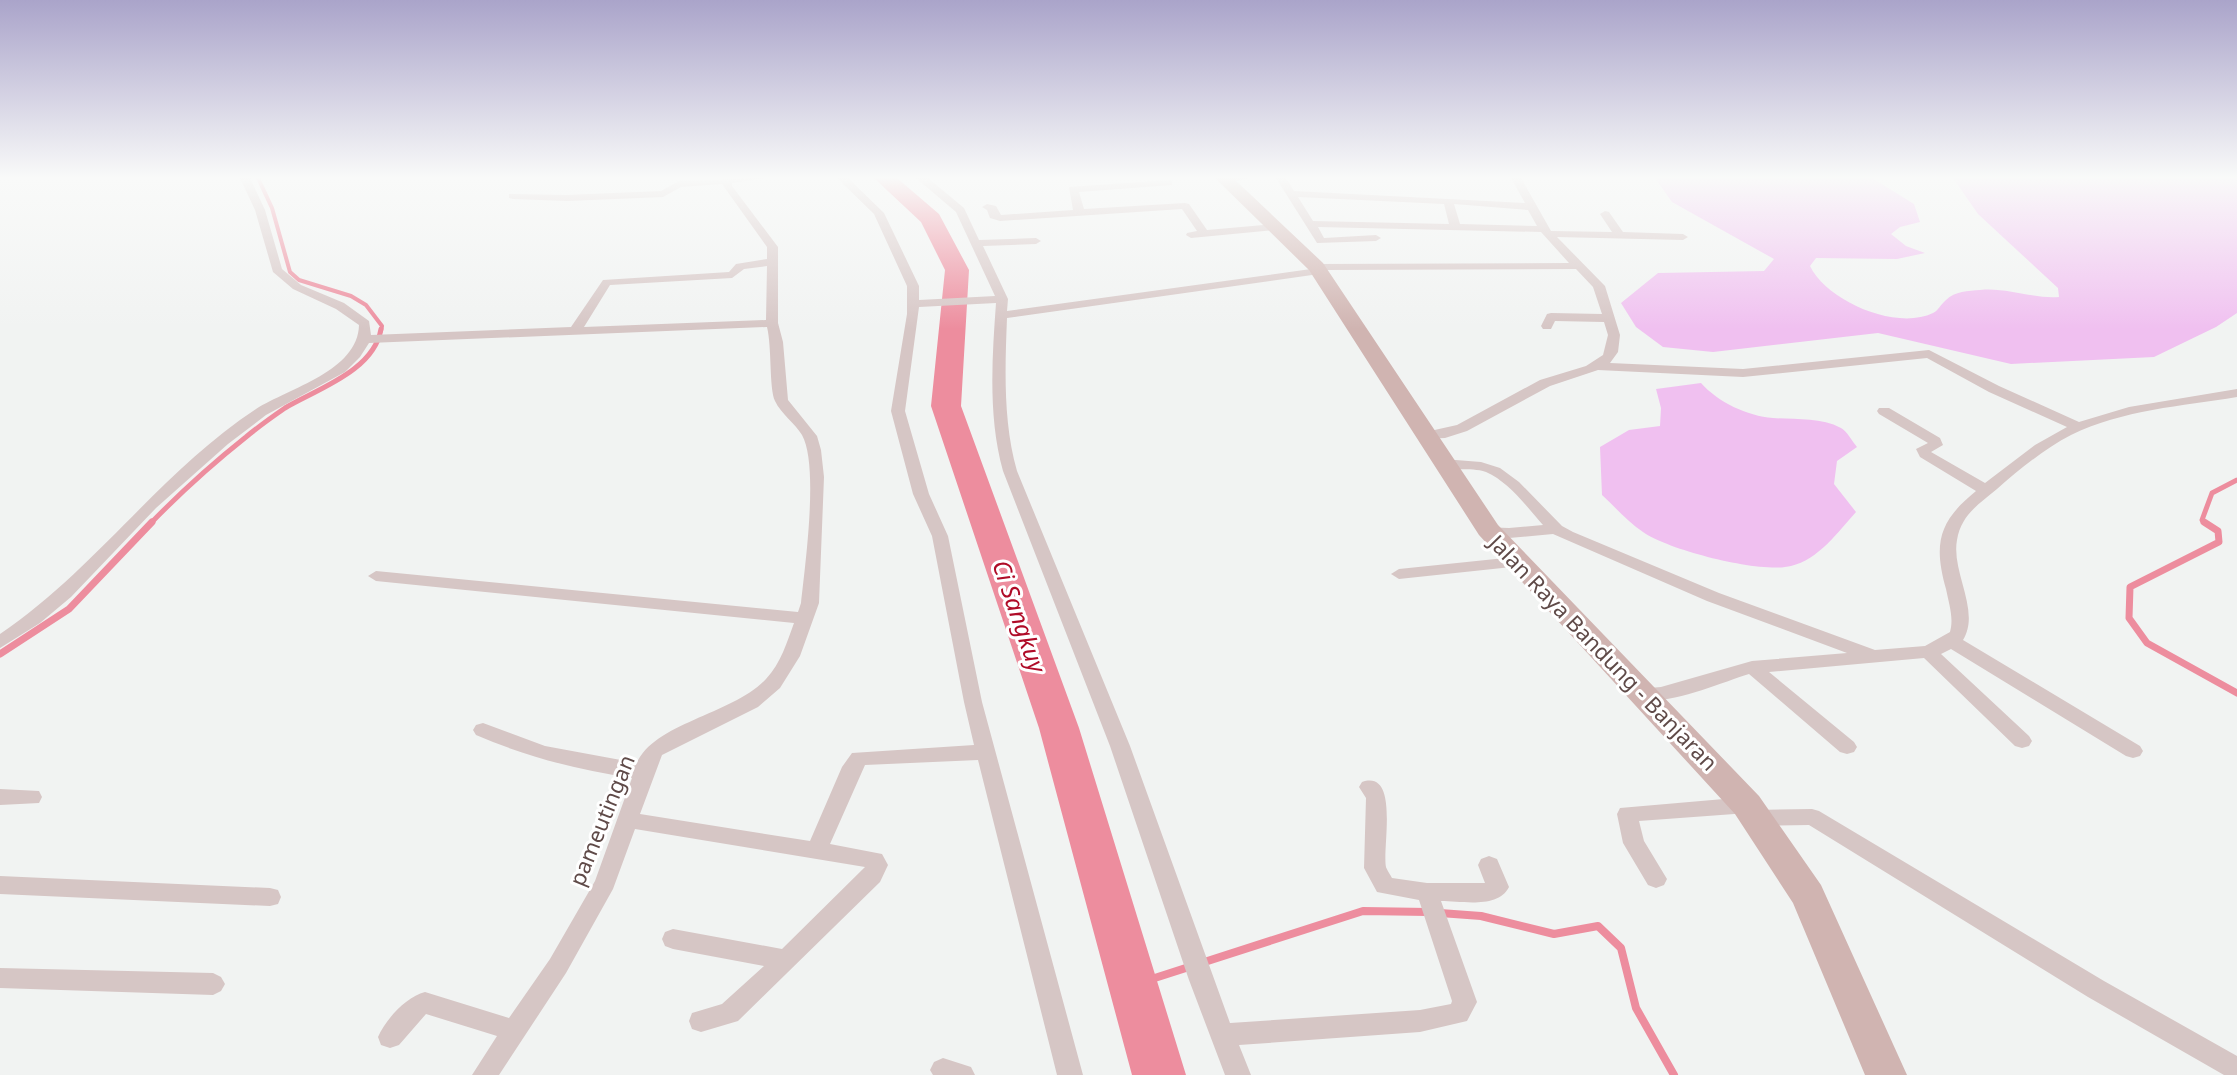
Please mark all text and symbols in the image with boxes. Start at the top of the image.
street label: Jalan Raya Bandung - Banjaran [1482,526,1725,776]
water label: Ci Sangkuy [985,555,1055,678]
street label: pameutingan [561,750,641,890]

